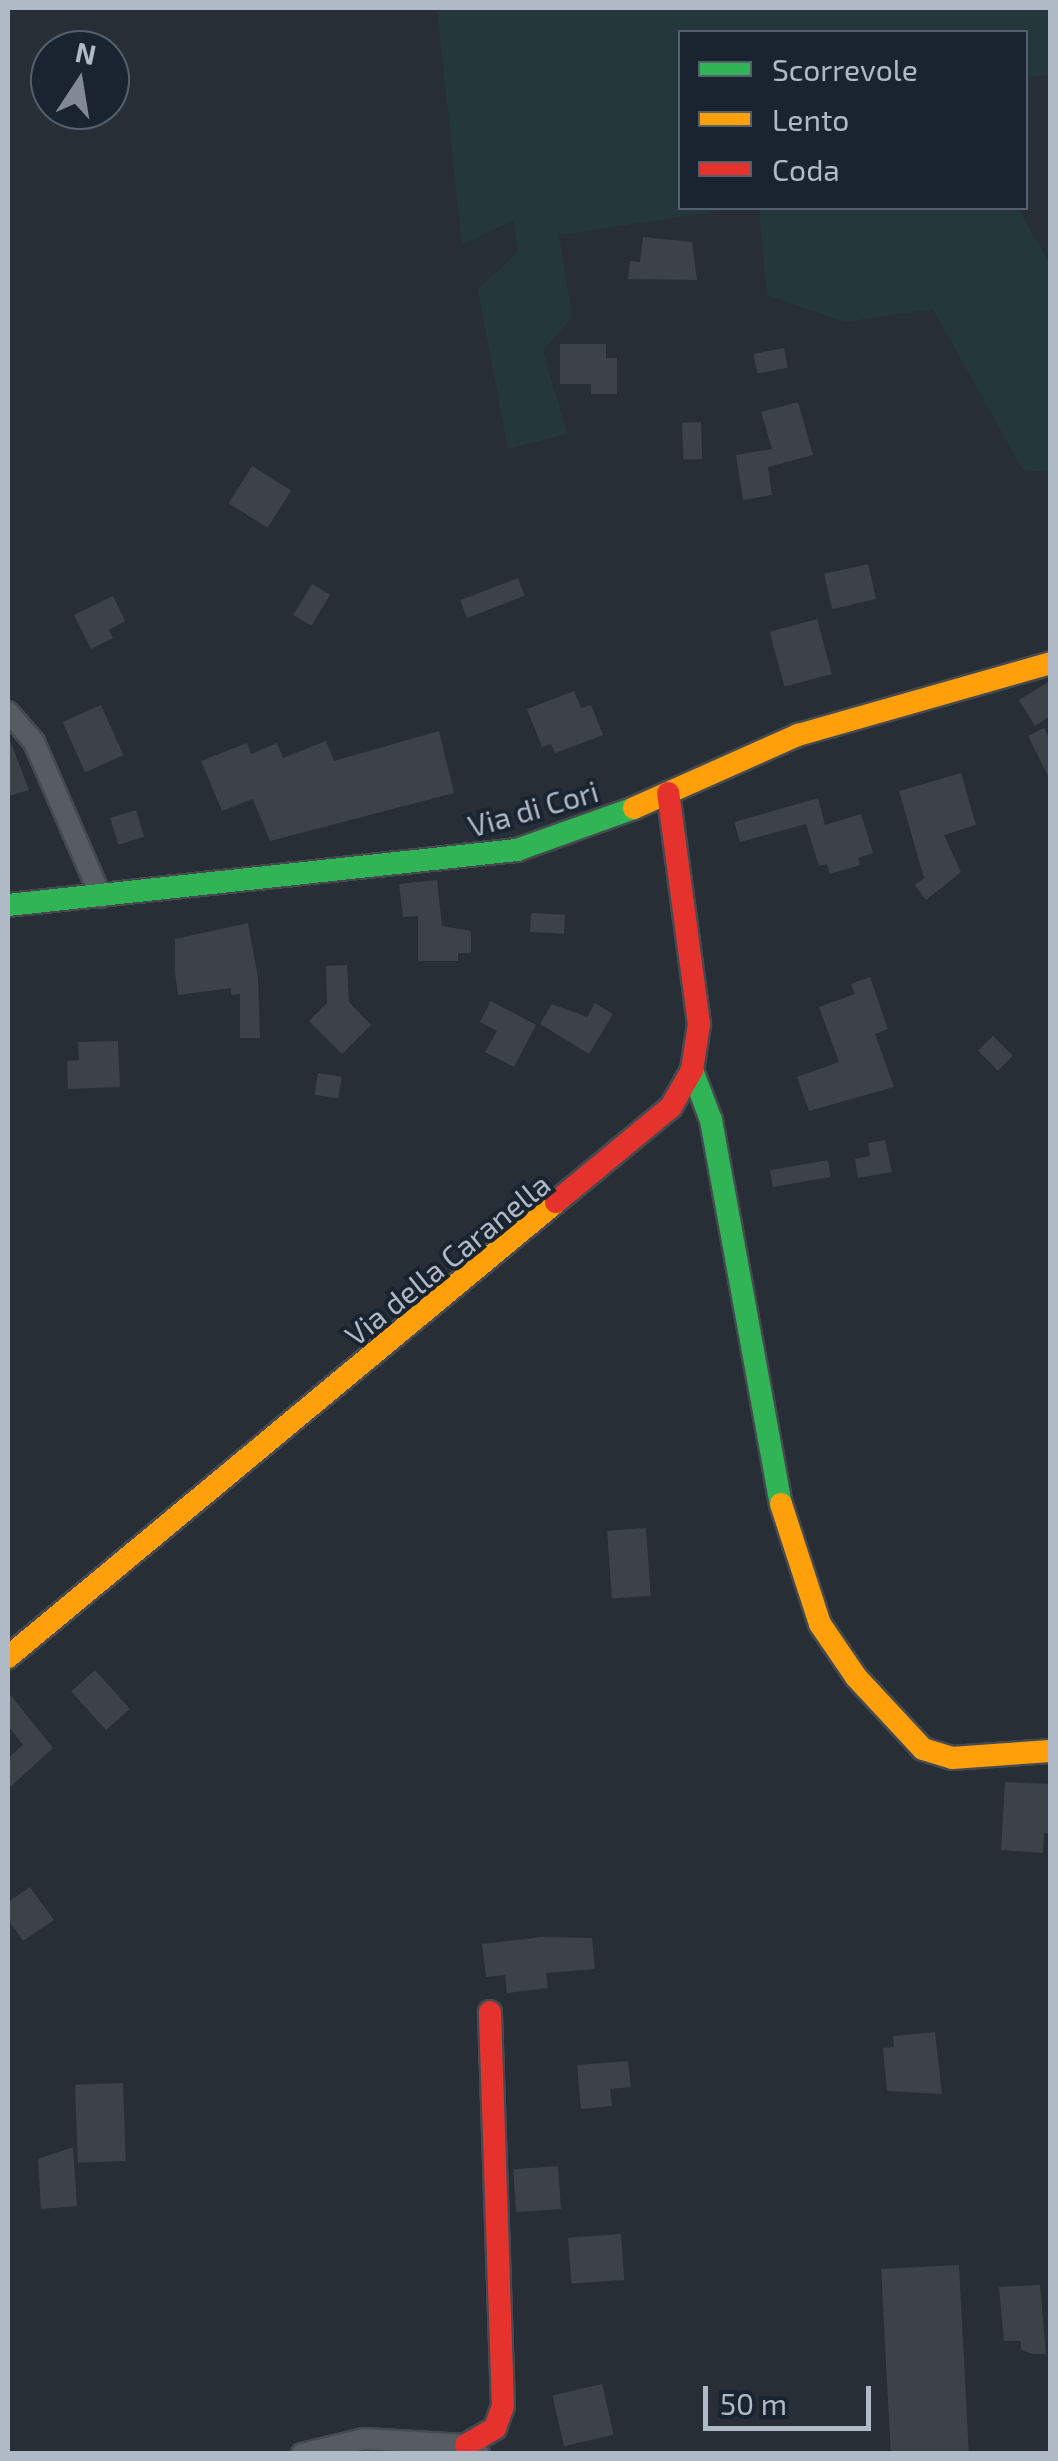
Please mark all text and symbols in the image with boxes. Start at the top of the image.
north arrow [30,30,130,130]
legend [678,30,1028,210]
text: N [72,34,99,71]
text: Scorrevole [772,51,918,87]
text: Lento [772,101,849,137]
text: Coda [772,151,840,187]
street label: Via di Cori [464,772,602,844]
street label: Via della Caranella [337,1165,557,1353]
scale bar [708,2366,876,2428]
text: 50 m [720,2385,787,2421]

